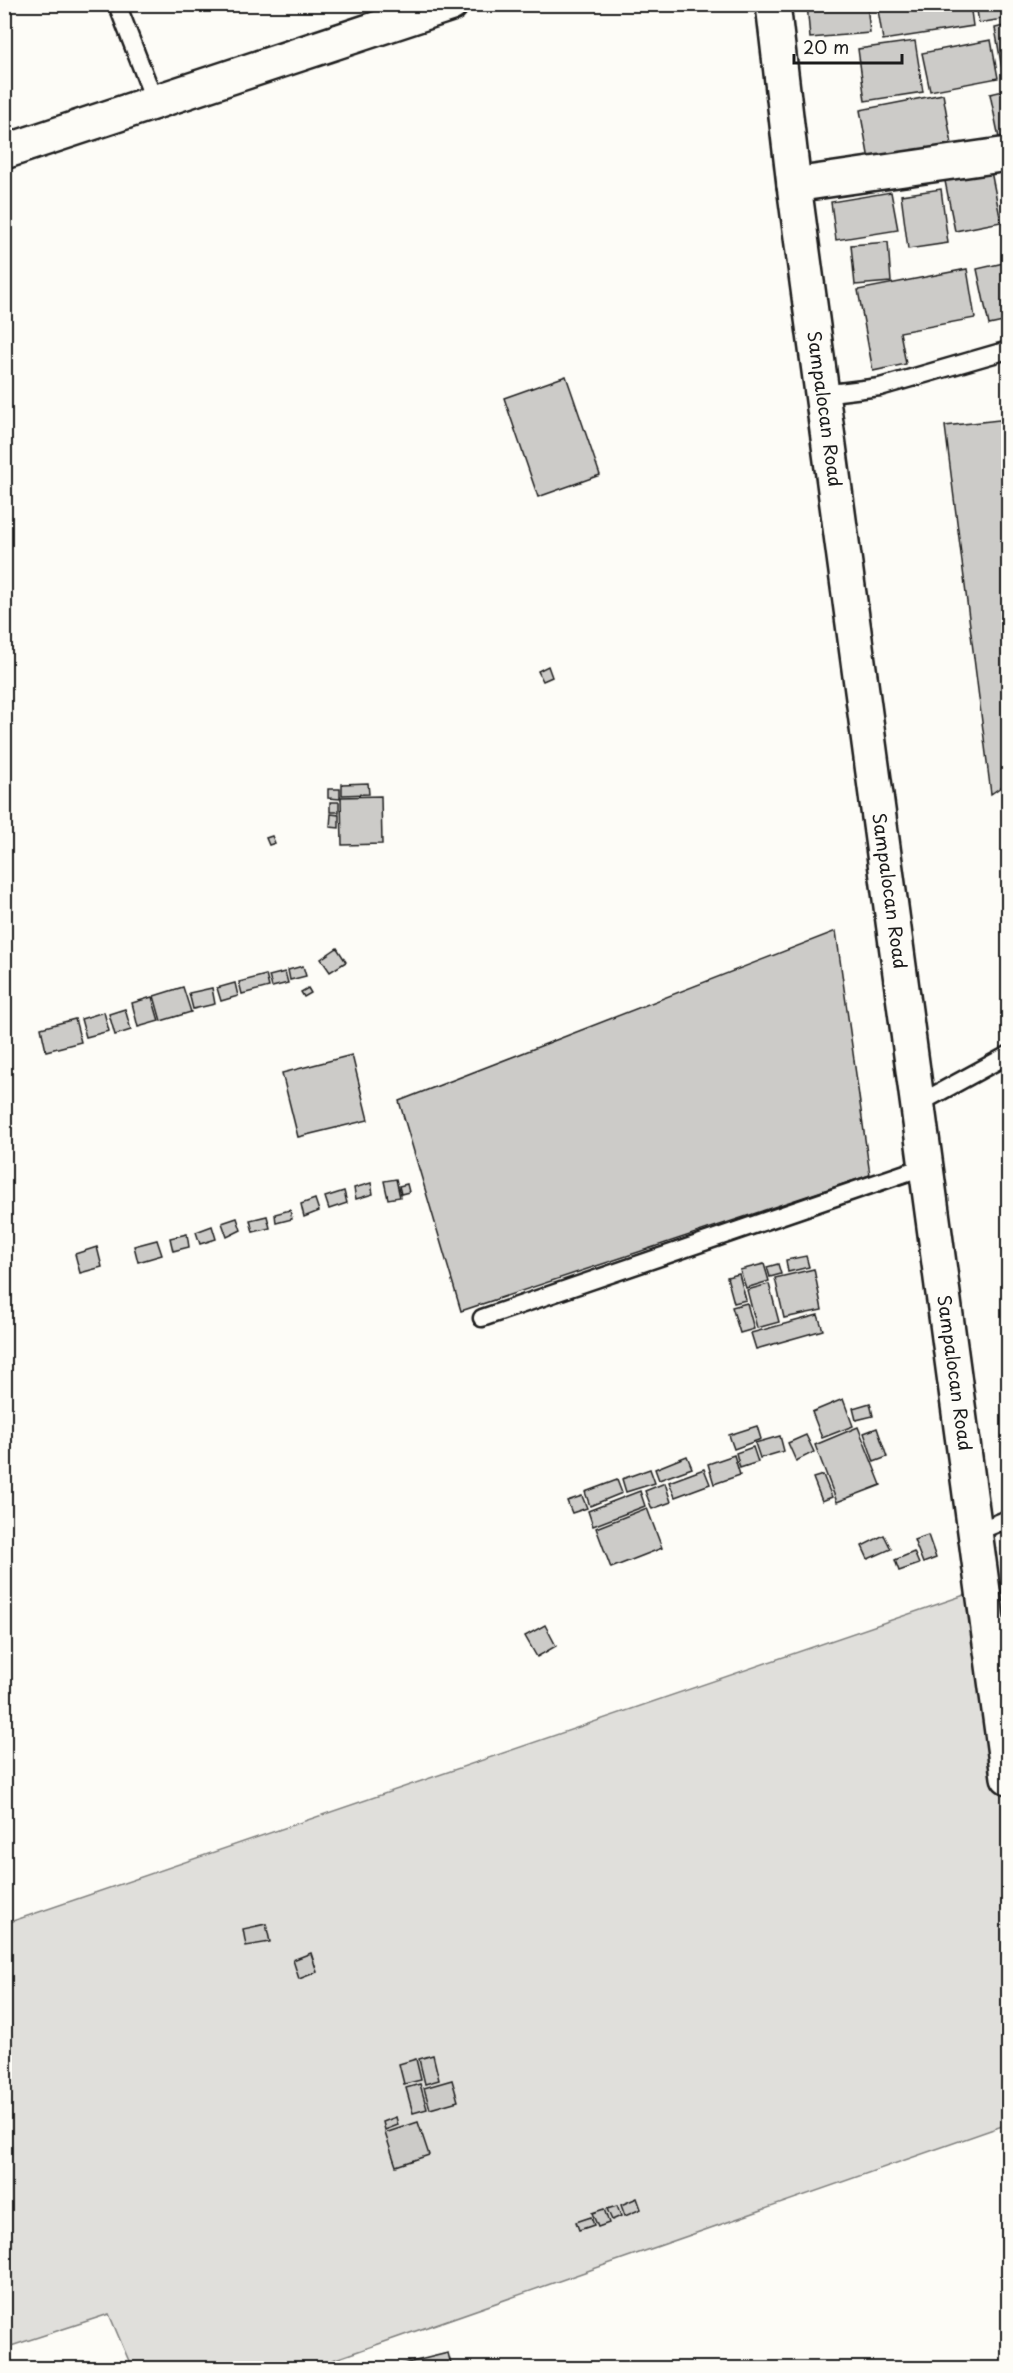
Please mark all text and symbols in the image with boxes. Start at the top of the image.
scale bar [794,27,902,65]
text: 20 m [803,33,849,60]
street label: Sampalocan Road [801,329,850,488]
street label: Sampalocan Road [866,811,915,970]
street label: Sampalocan Road [931,1293,980,1452]

